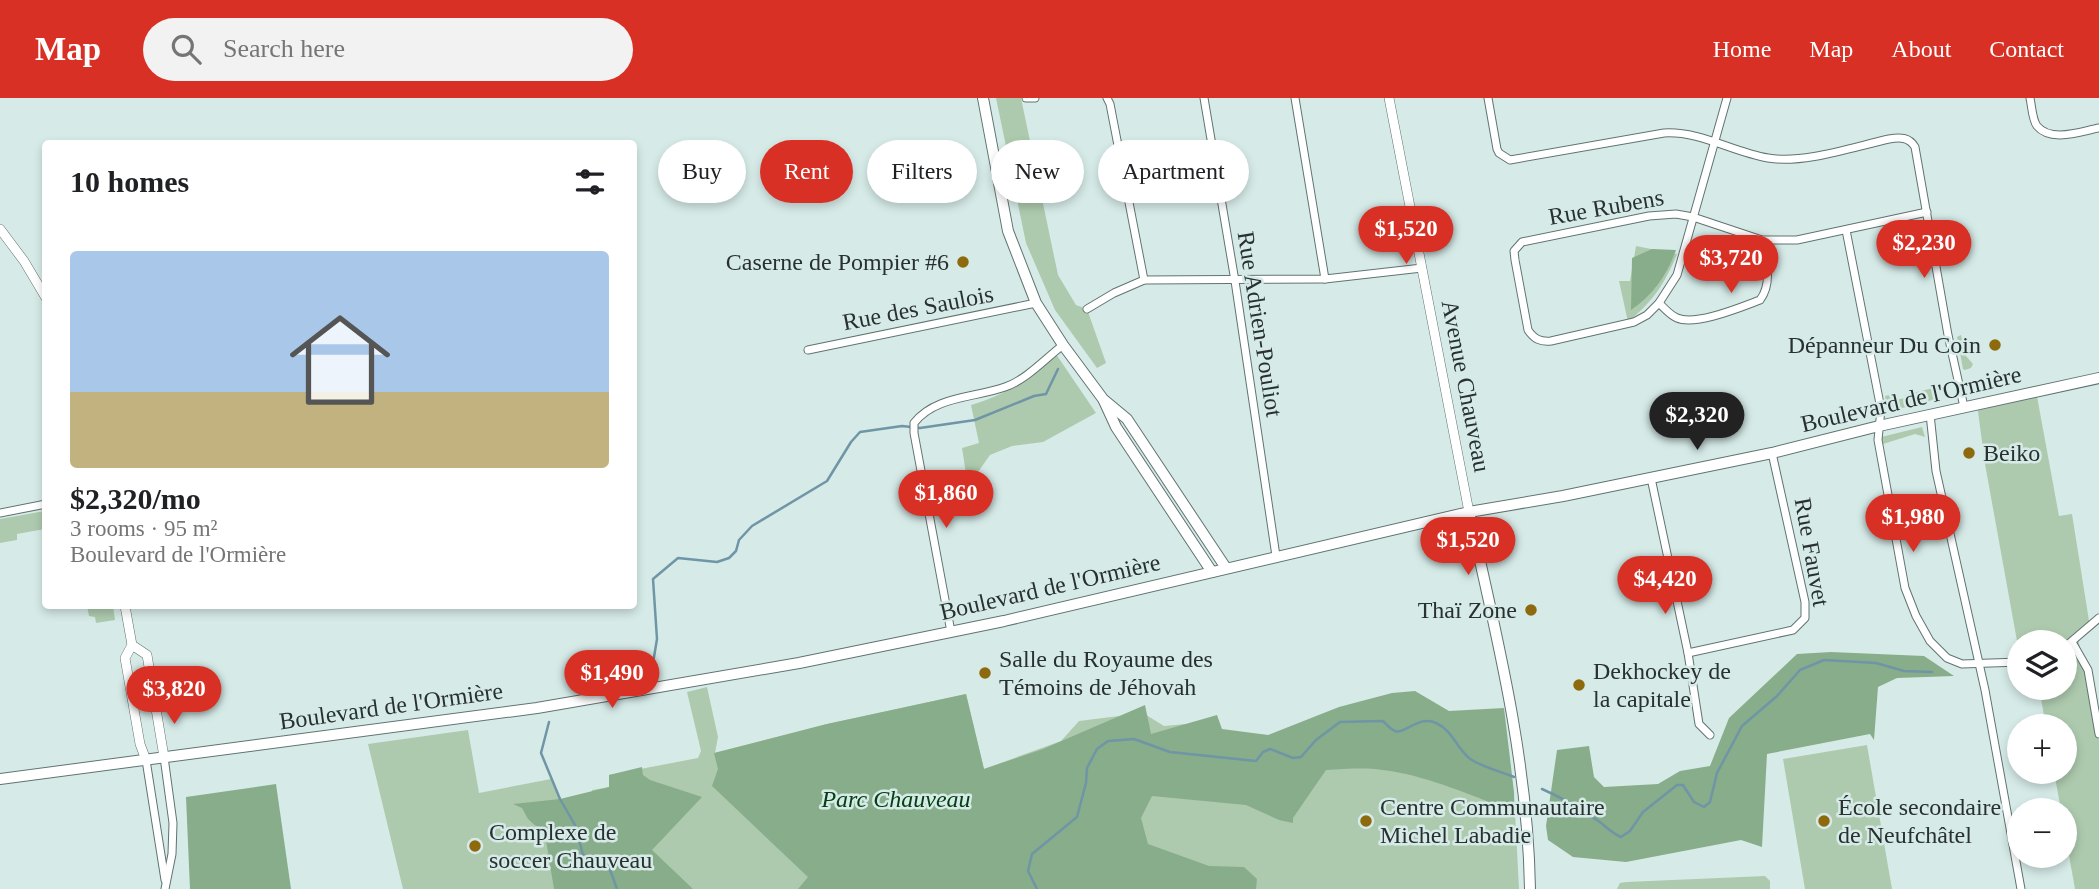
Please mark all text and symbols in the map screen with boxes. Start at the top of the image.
search box [143,18,633,81]
icon: search [167,30,205,68]
text: Map [35,31,101,67]
text: Search here [223,34,345,63]
text: Home [1713,36,1771,62]
text: Map [1809,36,1853,62]
text: About [1891,36,1951,62]
text: Contact [1989,36,2064,62]
chip: Buy [658,140,746,203]
chip: Rent [760,140,853,203]
chip: Filters [867,140,977,203]
chip: New [991,140,1084,203]
chip: Apartment [1098,140,1249,203]
icon: filters [571,163,609,201]
text: 10 homes [70,165,189,198]
street label: Rue Rubens [1546,184,1666,230]
pin: $1,520 [1349,206,1463,266]
text: $1,520 [1374,216,1438,241]
pin: $2,230 [1867,220,1981,280]
street label: Rue Adrien-Pouliot [1233,229,1288,419]
text: $2,230 [1892,230,1956,255]
pin: $3,720 [1674,236,1788,295]
text: $3,720 [1699,245,1763,270]
place label: Caserne de Pompier #6 [726,249,949,275]
marker: Caserne de Pompier #6 [955,254,971,270]
street label: Rue des Saulois [840,281,996,335]
icon: home [277,297,403,423]
street label: Avenue Chauveau [1437,298,1495,474]
place label: Dépanneur Du Coin [1788,332,1981,358]
marker: Dépanneur Du Coin [1987,337,2003,353]
street label: Boulevard de l'Ormière [1798,361,2024,437]
pin: $2,320 [1640,392,1754,452]
text: $2,320 [1665,402,1729,427]
place label: Beiko [1983,440,2040,466]
marker: Beiko [1961,445,1977,461]
pin: $1,860 [889,470,1003,530]
text: $1,860 [914,480,978,505]
text: $2,320/mo [70,482,201,515]
pin: $1,980 [1856,494,1970,554]
street label: Rue Fauvet [1790,496,1834,609]
text: $1,980 [1881,504,1945,529]
text: 3 rooms · 95 m² [70,516,217,541]
pin: $1,520 [1411,518,1525,577]
text: $1,520 [1436,527,1500,552]
text: Boulevard de l'Ormière [70,542,286,567]
street label: Boulevard de l'Ormière [937,549,1163,625]
pin: $4,420 [1608,556,1722,616]
text: $4,420 [1633,566,1697,591]
place label: Thaï Zone [1418,597,1517,623]
marker: Thaï Zone [1523,602,1539,618]
map controls [2007,630,2077,868]
button: layers [2007,630,2077,700]
place label: Salle du Royaume des Témoins de Jéhovah [999,646,1213,700]
pin: $1,490 [555,650,669,710]
place label: Dekhockey de la capitale [1593,658,1731,712]
text: $1,490 [580,660,644,685]
marker: Salle du Royaume des Témoins de Jéhovah [977,665,993,681]
pin: $3,820 [117,666,231,726]
text: $3,820 [142,676,206,701]
street label: Boulevard de l'Ormière [277,677,505,735]
marker: Dekhockey de la capitale [1571,677,1587,693]
button: + [2007,714,2077,784]
park label: Parc Chauveau [820,786,971,812]
place label: Centre Communautaire Michel Labadie [1380,794,1605,848]
place label: École secondaire de Neufchâtel [1838,794,2001,848]
button: − [2007,798,2077,868]
marker: Centre Communautaire Michel Labadie [1358,813,1374,829]
marker: École secondaire de Neufchâtel [1816,813,1832,829]
place label: Complexe de soccer Chauveau [489,819,652,873]
marker: Complexe de soccer Chauveau [467,838,483,854]

